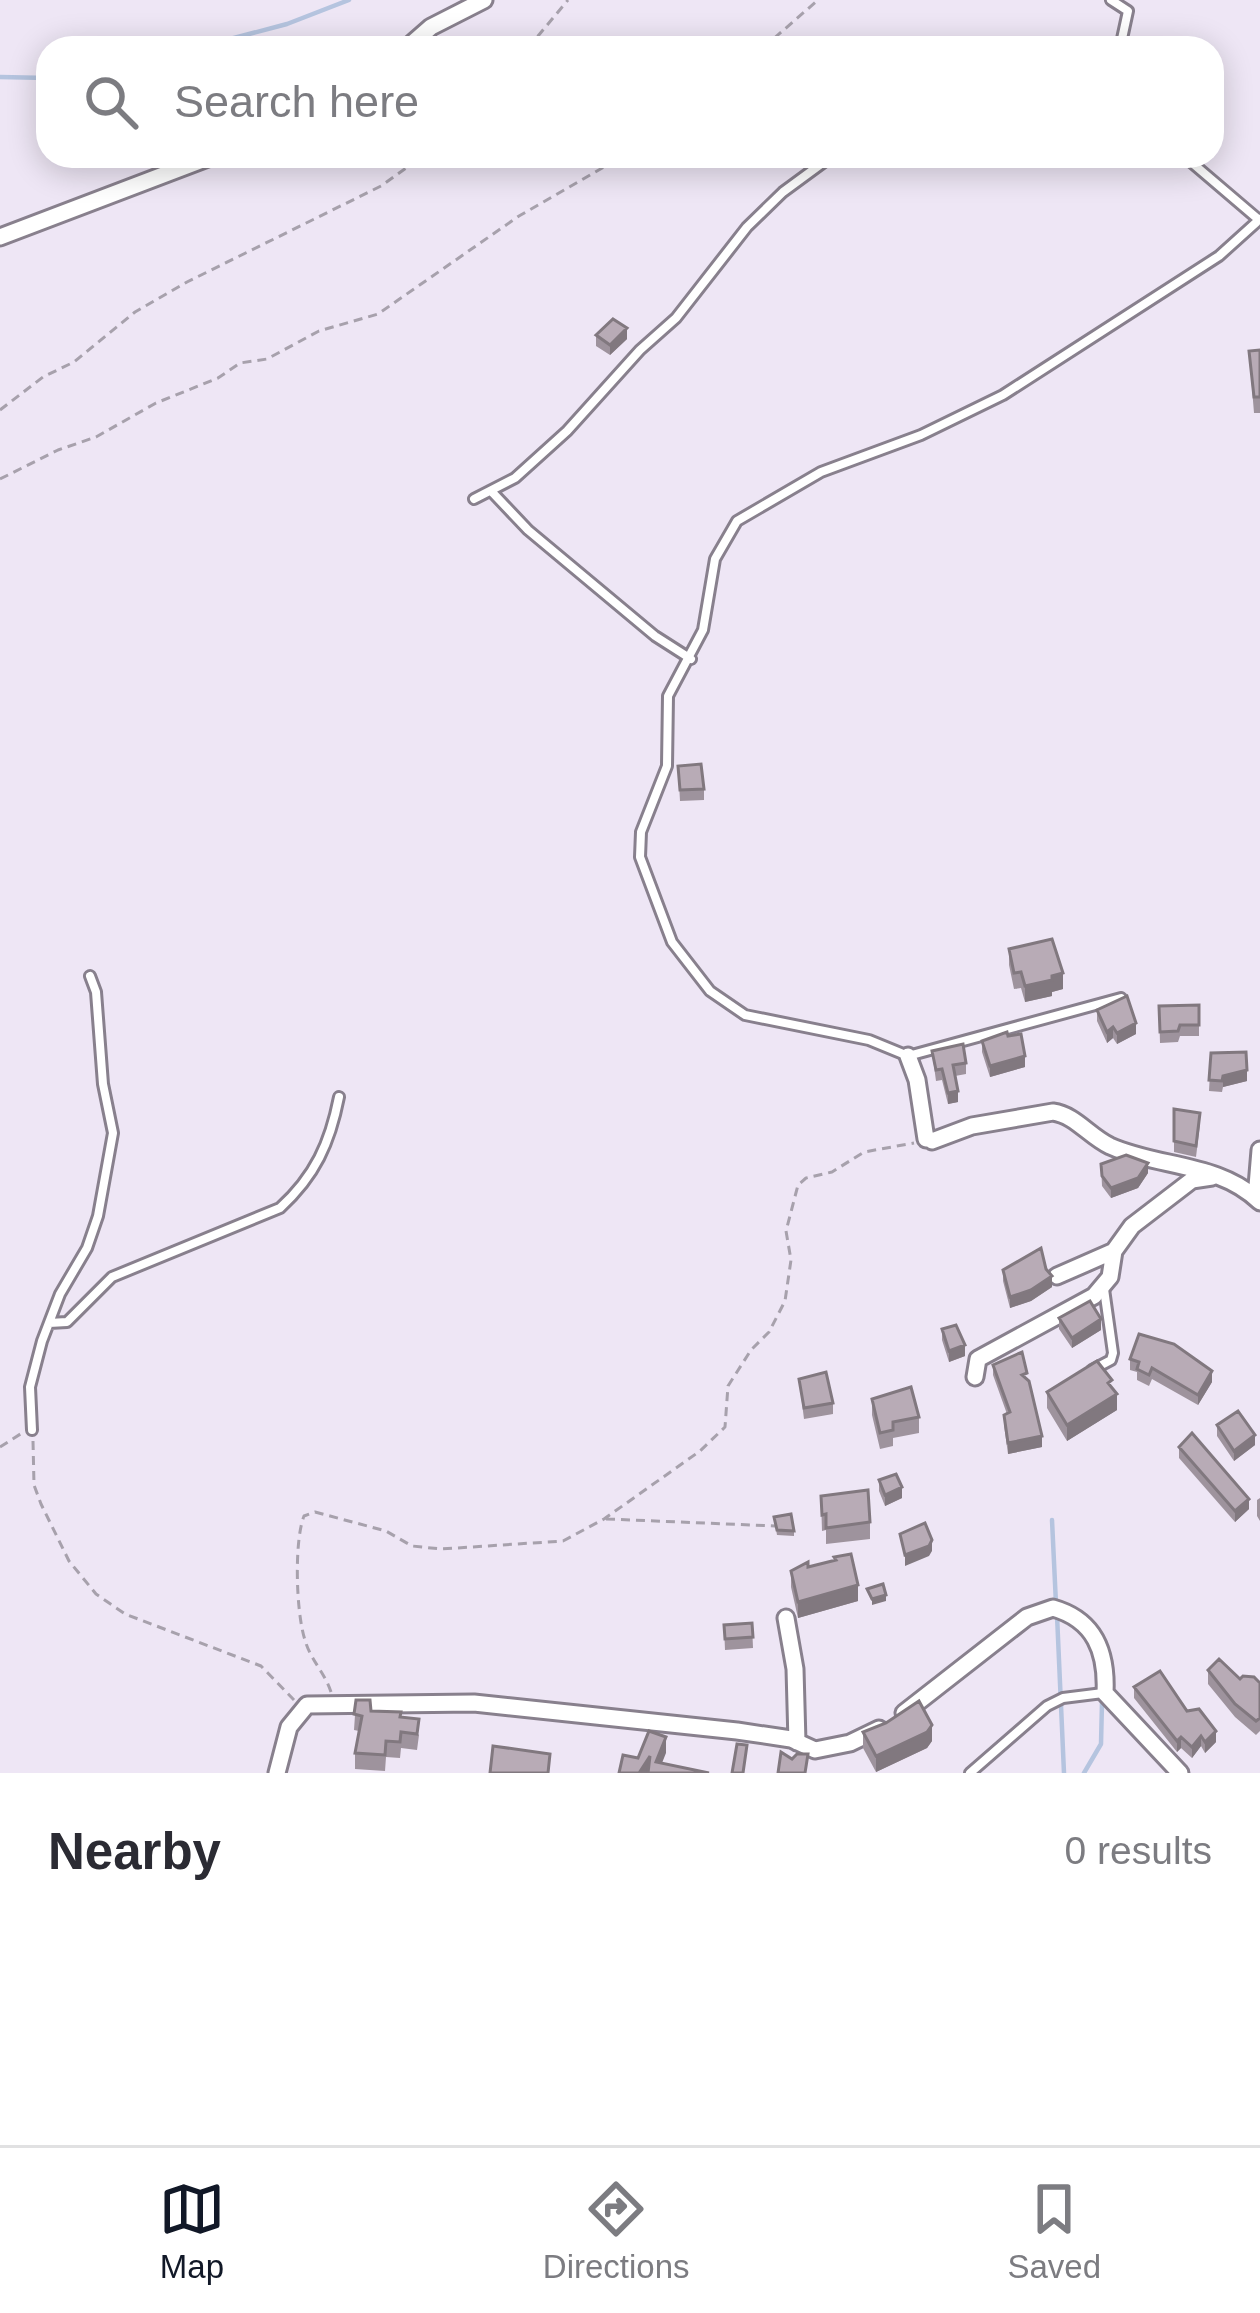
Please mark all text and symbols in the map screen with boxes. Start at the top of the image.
search box [36,36,1224,168]
icon: search [78,69,144,135]
text: Search here [174,76,419,127]
text: Nearby [48,1823,221,1880]
text: 0 results [1065,1829,1212,1872]
tab: Map [159,2176,225,2286]
tab: Directions [543,2176,690,2286]
tab: Saved [1007,2176,1101,2286]

